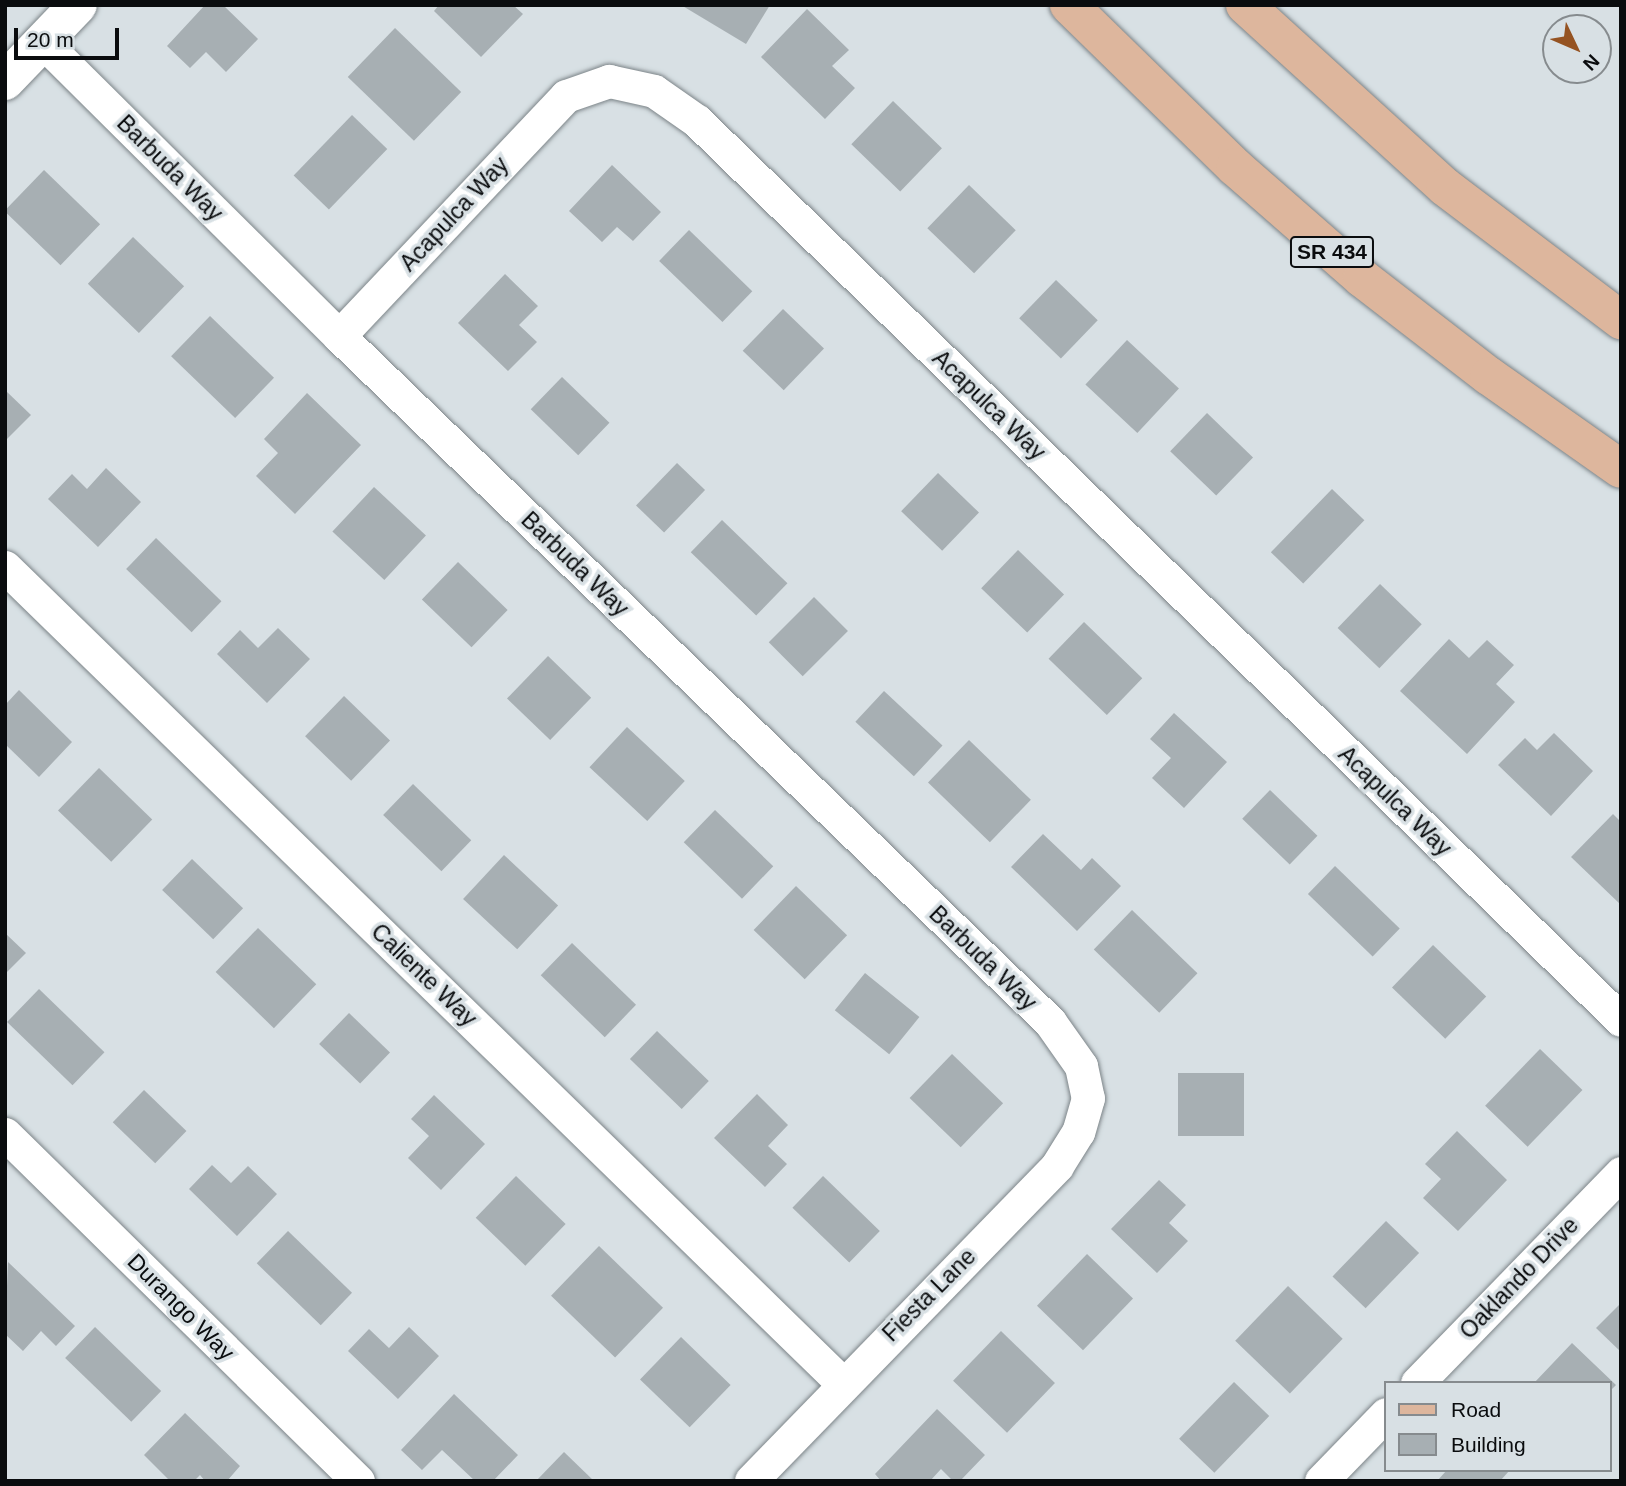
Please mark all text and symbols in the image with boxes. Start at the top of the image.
scale bar [18,14,122,58]
north arrow [1542,14,1612,84]
text: 20 m [27,28,74,51]
text: N [1579,50,1603,75]
street label: Barbuda Way [111,109,229,227]
street label: Acapulca Way [394,151,514,277]
road number: SR 434 [1288,234,1376,270]
street label: Acapulca Way [927,344,1051,466]
street label: Barbuda Way [516,506,634,622]
street label: Acapulca Way [1333,740,1457,862]
street label: Barbuda Way [924,900,1042,1016]
street label: Caliente Way [366,918,482,1032]
street label: Oaklando Drive [1454,1211,1584,1345]
street label: Fiesta Lane [877,1243,981,1347]
street label: Durango Way [122,1248,240,1366]
legend [1384,1381,1612,1472]
text: Road [1451,1398,1501,1421]
text: Building [1451,1433,1526,1456]

